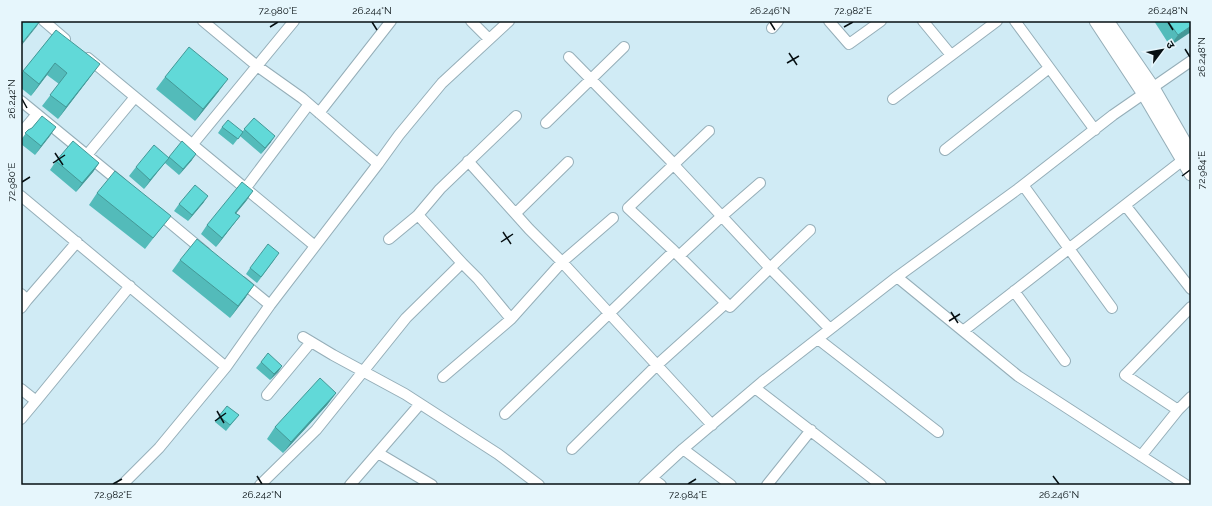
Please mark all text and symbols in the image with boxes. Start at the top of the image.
text: 72.980°E [259,5,297,16]
text: 26.244°N [352,5,392,16]
text: 26.246°N [750,5,790,16]
text: 72.982°E [834,5,872,16]
text: 26.248°N [1148,5,1188,16]
north arrow [1142,30,1182,70]
text: 26.248°N [1196,37,1207,77]
text: उ [1163,39,1178,52]
text: 26.242°N [6,79,17,119]
text: 72.984°E [1196,151,1207,189]
text: 72.980°E [6,163,17,201]
text: 72.982°E [94,489,132,500]
text: 26.242°N [242,489,282,500]
text: 72.984°E [669,489,707,500]
text: 26.246°N [1039,489,1079,500]

